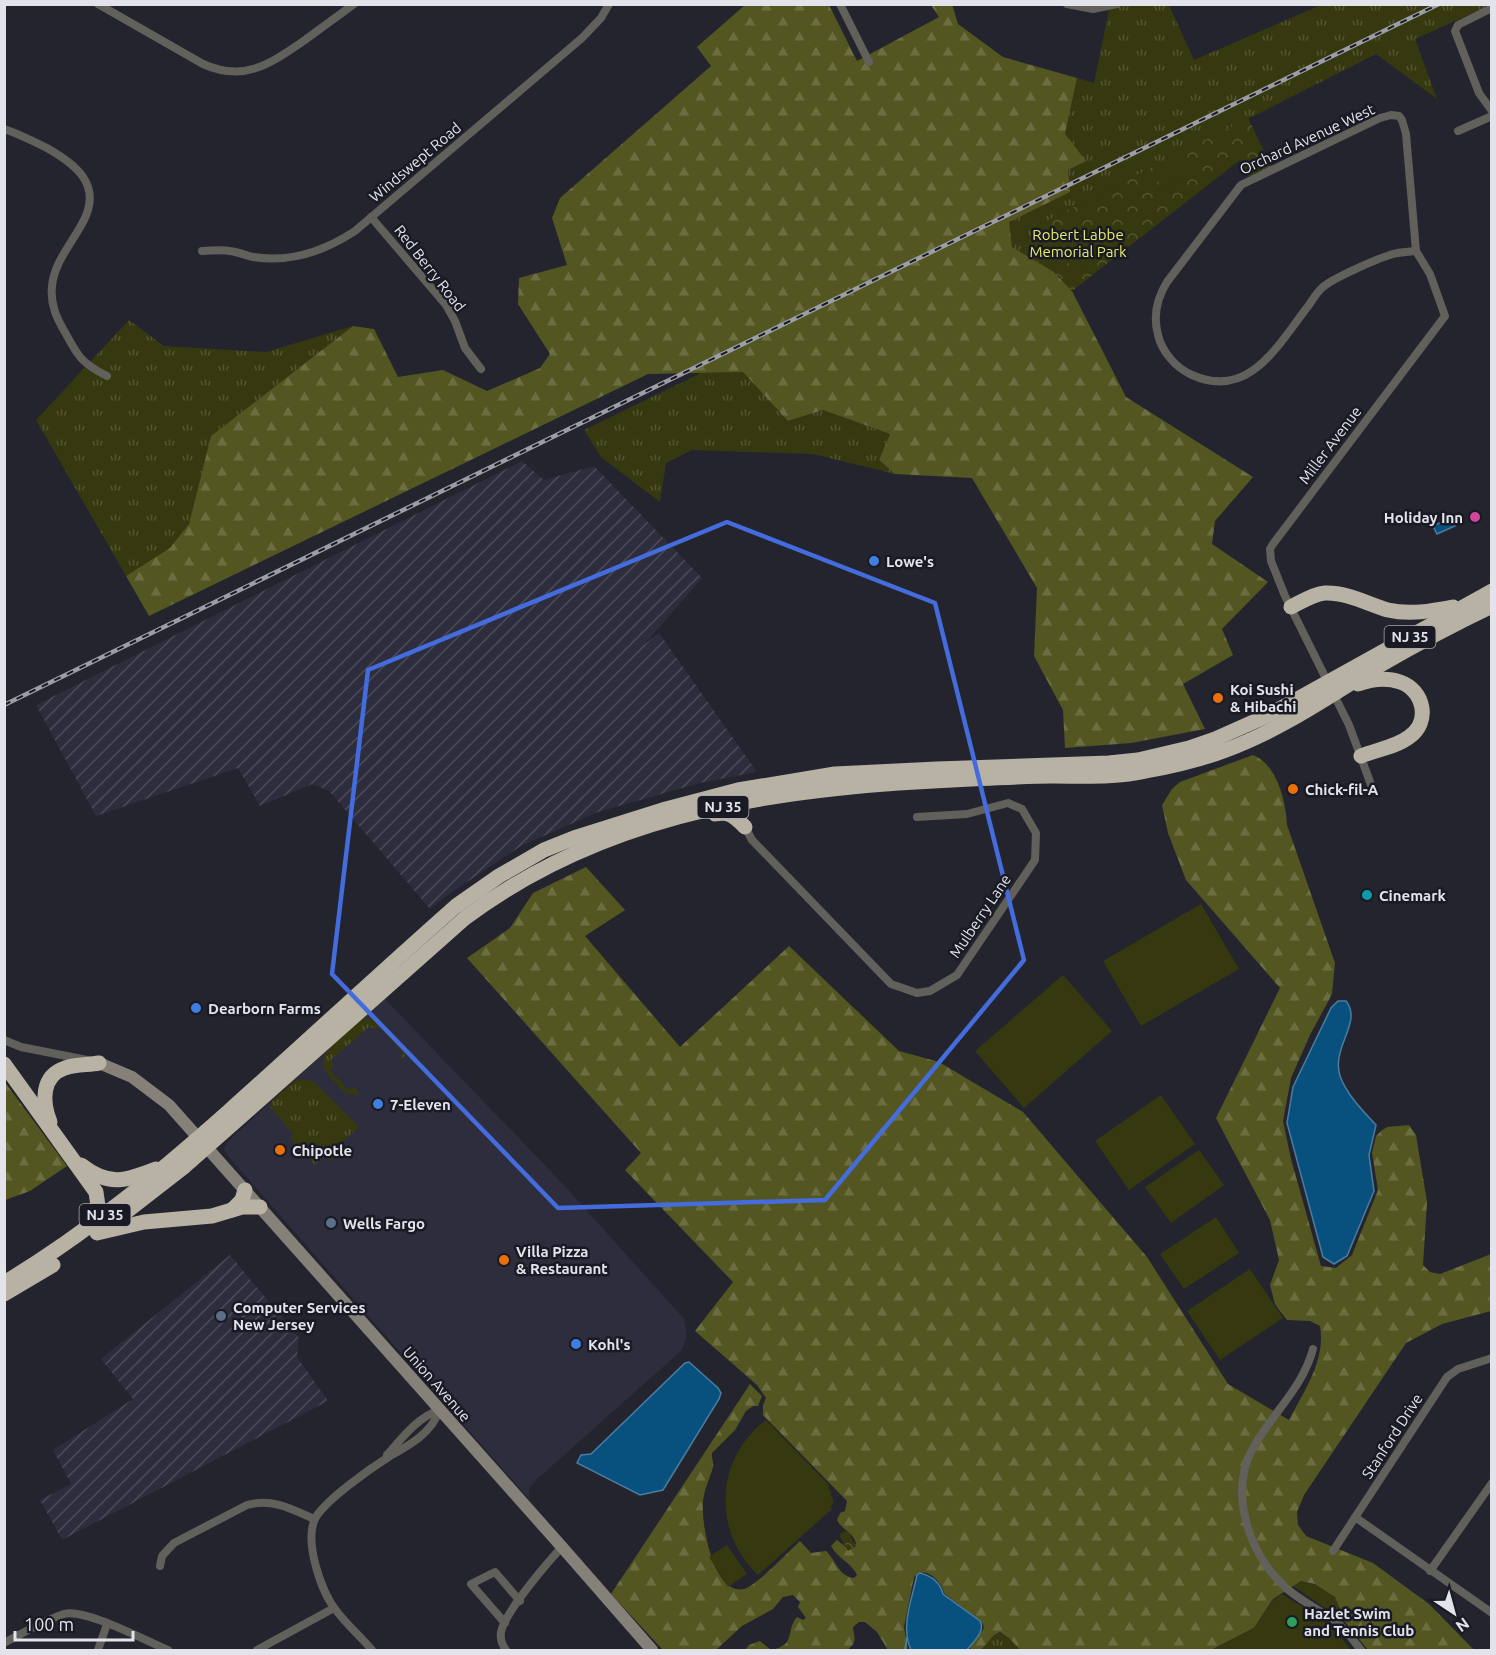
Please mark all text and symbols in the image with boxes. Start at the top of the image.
street label: Orchard Avenue West [1237,100,1377,178]
street label: Windswept Road [366,119,464,205]
street label: Red Berry Road [391,222,469,314]
park label: Robert Labbe Memorial Park [1029,226,1127,260]
street label: Miller Avenue [1295,403,1365,487]
place label: Holiday Inn [1384,509,1463,526]
marker: Holiday Inn [1468,510,1482,524]
place label: Lowe's [886,553,934,570]
marker: Lowe's [867,554,881,568]
road number: NJ 35 [1384,626,1436,648]
place label: Koi Sushi & Hibachi [1230,681,1296,715]
marker: Koi Sushi & Hibachi [1211,691,1225,705]
place label: Chick-fil-A [1305,781,1379,798]
marker: Chick-fil-A [1286,782,1300,796]
road number: NJ 35 [698,796,748,818]
street label: Mulberry Lane [946,871,1014,961]
place label: Cinemark [1379,887,1446,904]
marker: Cinemark [1360,888,1374,902]
place label: Dearborn Farms [208,1000,321,1017]
marker: Dearborn Farms [189,1001,203,1015]
place label: 7-Eleven [390,1096,451,1113]
marker: 7-Eleven [371,1097,385,1111]
place label: Chipotle [292,1142,352,1159]
marker: Chipotle [273,1143,287,1157]
road number: NJ 35 [80,1204,130,1226]
place label: Wells Fargo [343,1215,425,1232]
marker: Wells Fargo [324,1216,338,1230]
place label: Villa Pizza & Restaurant [516,1243,608,1277]
marker: Villa Pizza & Restaurant [497,1253,511,1267]
place label: Computer Services New Jersey [233,1299,366,1333]
marker: Computer Services New Jersey [214,1309,228,1323]
place label: Kohl's [588,1336,631,1353]
marker: Kohl's [569,1337,583,1351]
street label: Union Avenue [400,1343,474,1425]
street label: Stanford Drive [1358,1390,1426,1482]
north arrow [1424,1583,1484,1643]
scale bar [15,1604,134,1642]
place label: Hazlet Swim and Tennis Club [1304,1605,1414,1639]
text: 100 m [24,1614,74,1634]
text: N [1453,1614,1473,1636]
marker: Hazlet Swim and Tennis Club [1285,1615,1299,1629]

